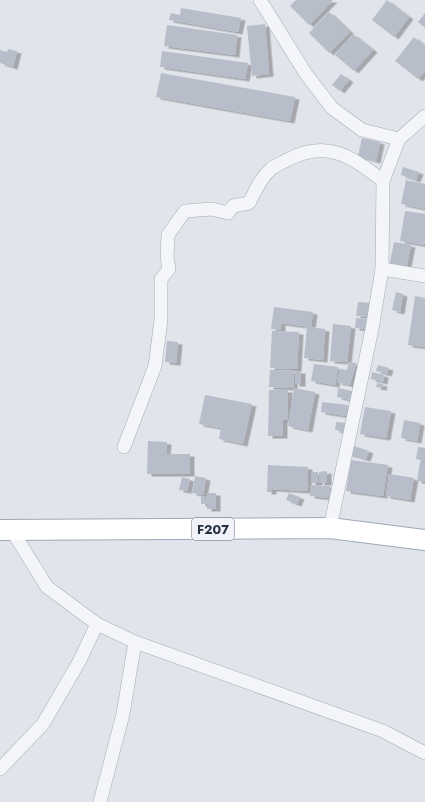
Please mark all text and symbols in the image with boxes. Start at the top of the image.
road number: F207 [192,518,234,540]

